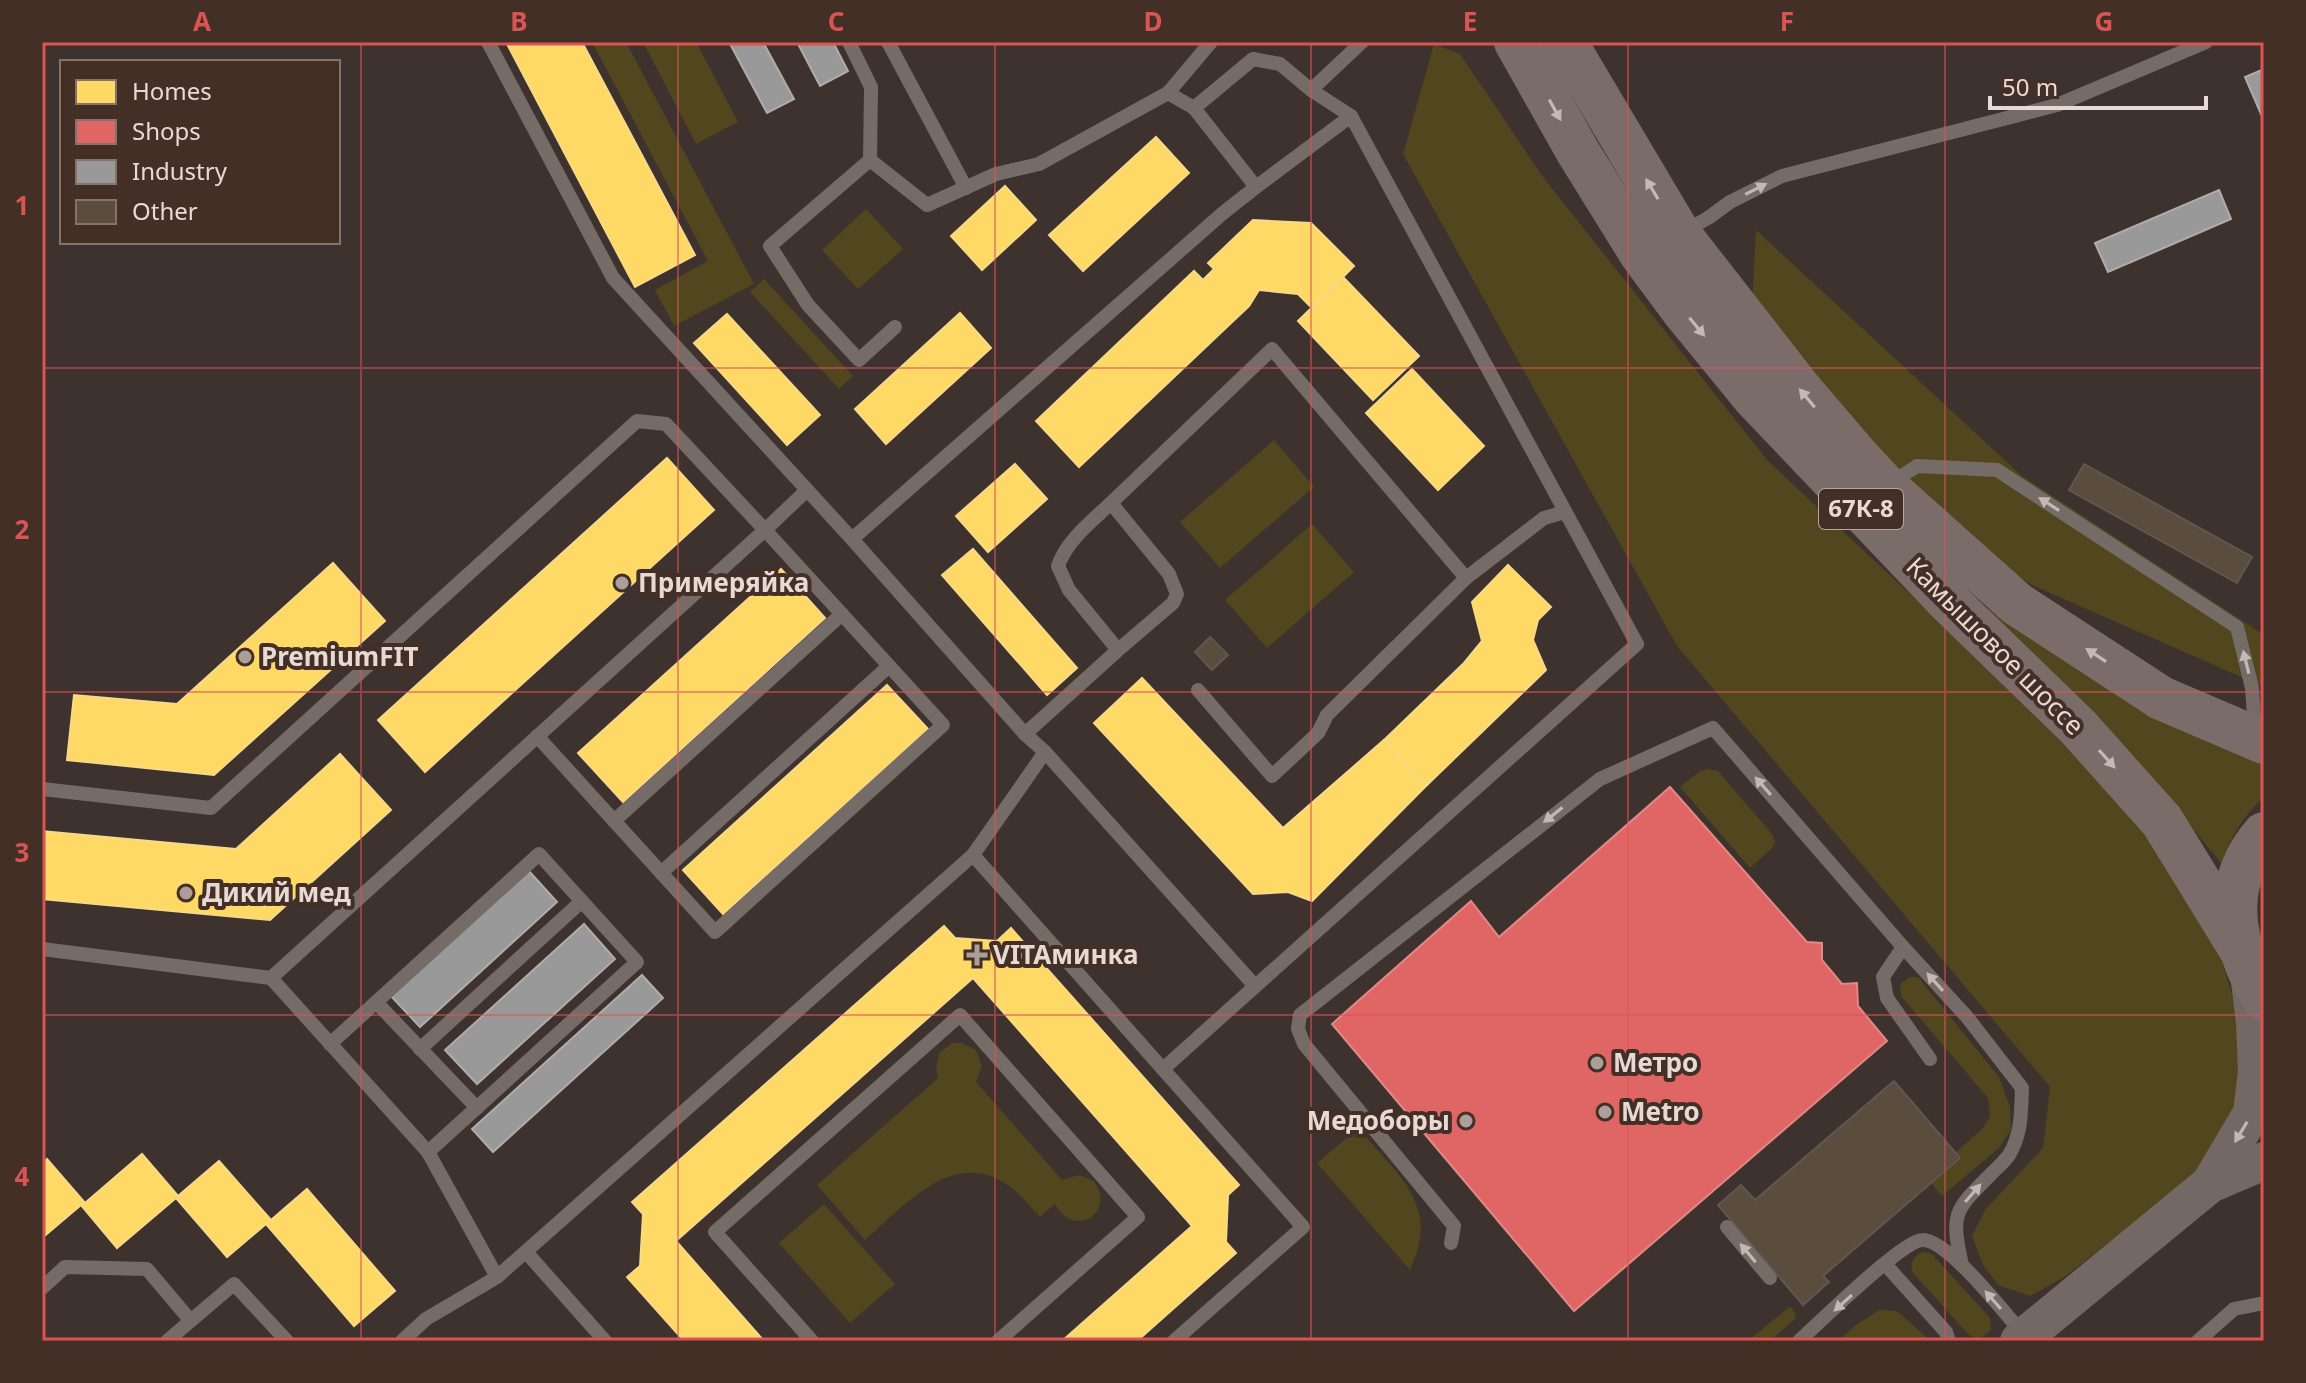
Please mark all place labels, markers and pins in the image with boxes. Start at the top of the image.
place label: Примеряйка [638,564,809,600]
marker: Примеряйка [613,574,631,592]
place label: PremiumFIT [261,638,419,674]
marker: PremiumFIT [236,648,254,666]
place label: Дикий мед [202,874,351,910]
marker: Дикий мед [177,884,195,902]
place label: VITAминка [993,936,1139,972]
marker: VITAминка [968,946,986,964]
place label: Метро [1613,1044,1698,1080]
marker: Метро [1588,1054,1606,1072]
place label: Metro [1621,1093,1700,1129]
place label: Медоборы [1307,1102,1450,1138]
marker: Metro [1596,1103,1614,1121]
marker: Медоборы [1457,1112,1475,1130]

